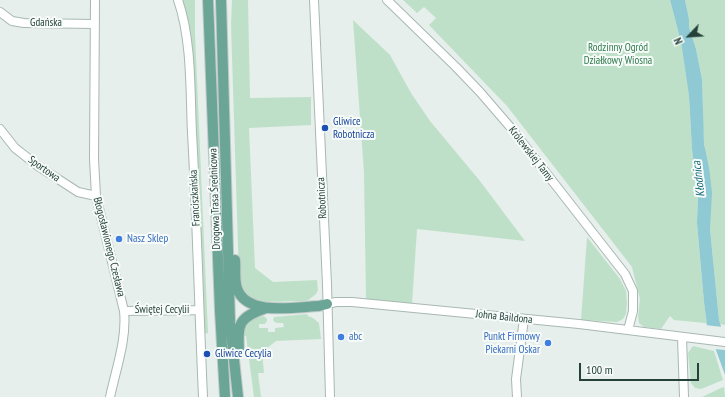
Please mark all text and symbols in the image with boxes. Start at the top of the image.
street label: Gdańska [30,16,62,30]
north arrow [669,16,709,56]
text: N [671,35,686,47]
park label: Rodzinny Ogród Działkowy Wiosna [584,41,652,67]
place label: Gliwice Robotnicza [333,115,375,141]
marker: Gliwice Robotnicza [320,123,330,133]
street label: Królewskiej Tamy [506,124,556,184]
street label: Drogowa Trasa Średnicowa [207,148,223,250]
street label: Sportowa [25,153,63,185]
water label: Kłodnica [690,160,708,198]
street label: Franciszkańska [187,169,203,227]
street label: Robotnicza [314,177,330,219]
street label: Błogosławionego Czesława [90,196,128,298]
place label: Nasz Sklep [127,232,168,246]
marker: Nasz Sklep [114,234,124,244]
street label: Świętej Cecylii [135,303,189,317]
street label: Johna Baildona [475,307,533,327]
place label: abc [349,330,362,344]
place label: Punkt Firmowy Piekarni Oskar [484,330,540,356]
marker: abc [336,332,346,342]
marker: Punkt Firmowy Piekarni Oskar [543,338,553,348]
place label: Gliwice Cecylia [215,347,271,361]
marker: Gliwice Cecylia [202,349,212,359]
scale bar [581,355,701,381]
text: 100 m [586,362,613,377]

